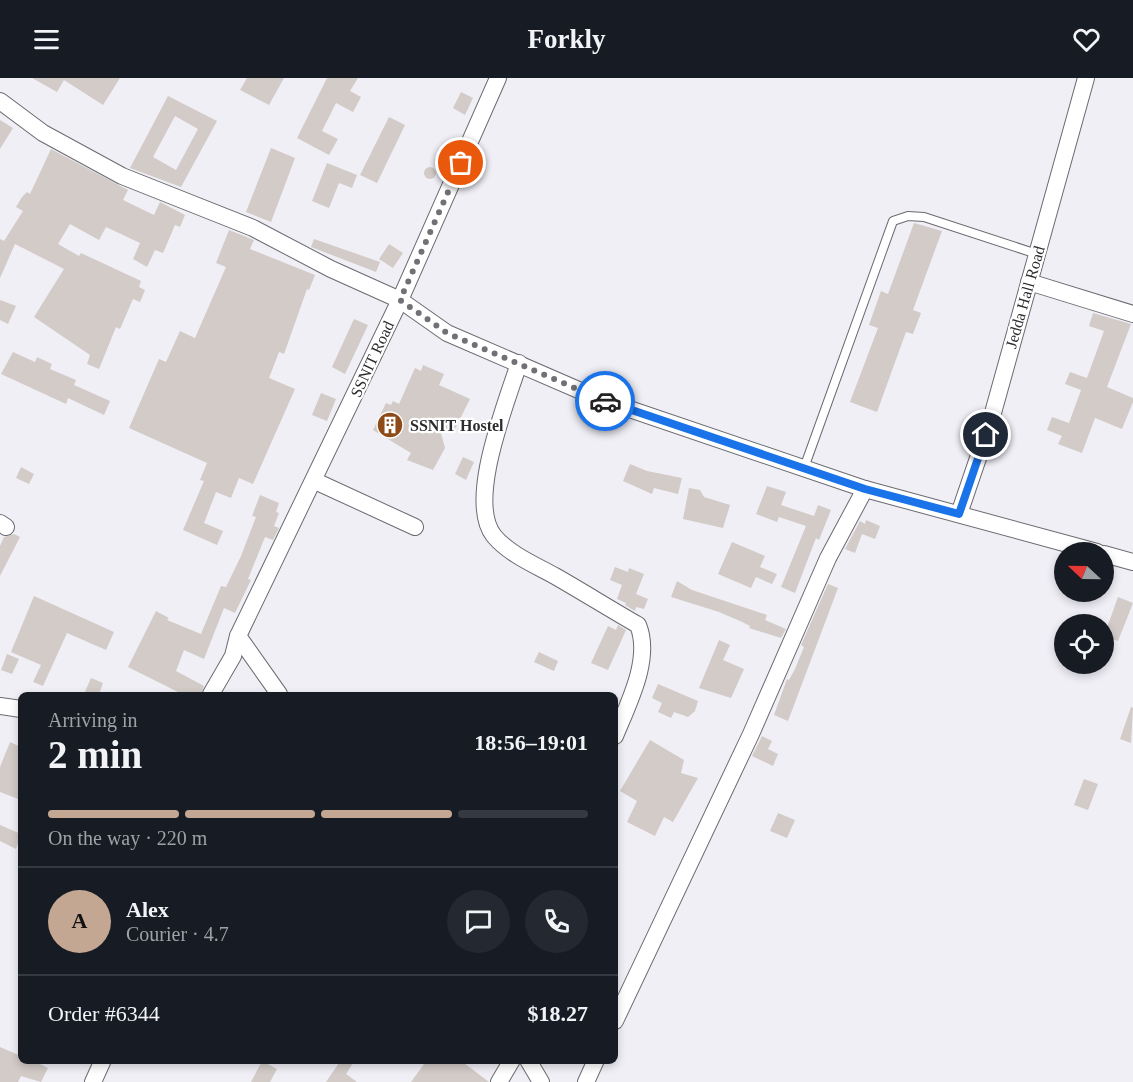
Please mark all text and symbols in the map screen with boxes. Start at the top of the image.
icon: menu [30,23,63,56]
icon: heart [1070,23,1103,56]
text: Forkly [528,24,606,54]
pin [435,137,486,188]
icon: bag [444,146,477,179]
street label: Jedda Hall Road [1002,244,1048,350]
street label: SSNIT Road [347,318,397,400]
courier [575,371,635,431]
icon: car [589,385,622,418]
pin [960,409,1011,460]
building icon: SSNIT Hostel [375,410,405,440]
place label: SSNIT Hostel [410,417,504,434]
icon: home [969,418,1002,451]
north arrow [1054,542,1114,602]
map controls [1054,542,1114,674]
button: locate [1054,614,1114,674]
text: Arriving in [48,709,137,731]
text: 18:56–19:01 [474,730,588,755]
text: 2 min [48,733,142,776]
text: On the way · 220 m [48,827,207,849]
button: chat [447,890,510,953]
button: phone [525,890,588,953]
text: Alex [126,897,169,922]
text: A [72,908,87,933]
text: Courier · 4.7 [126,923,229,945]
text: Order #6344 [48,1001,160,1026]
text: $18.27 [528,1001,588,1026]

